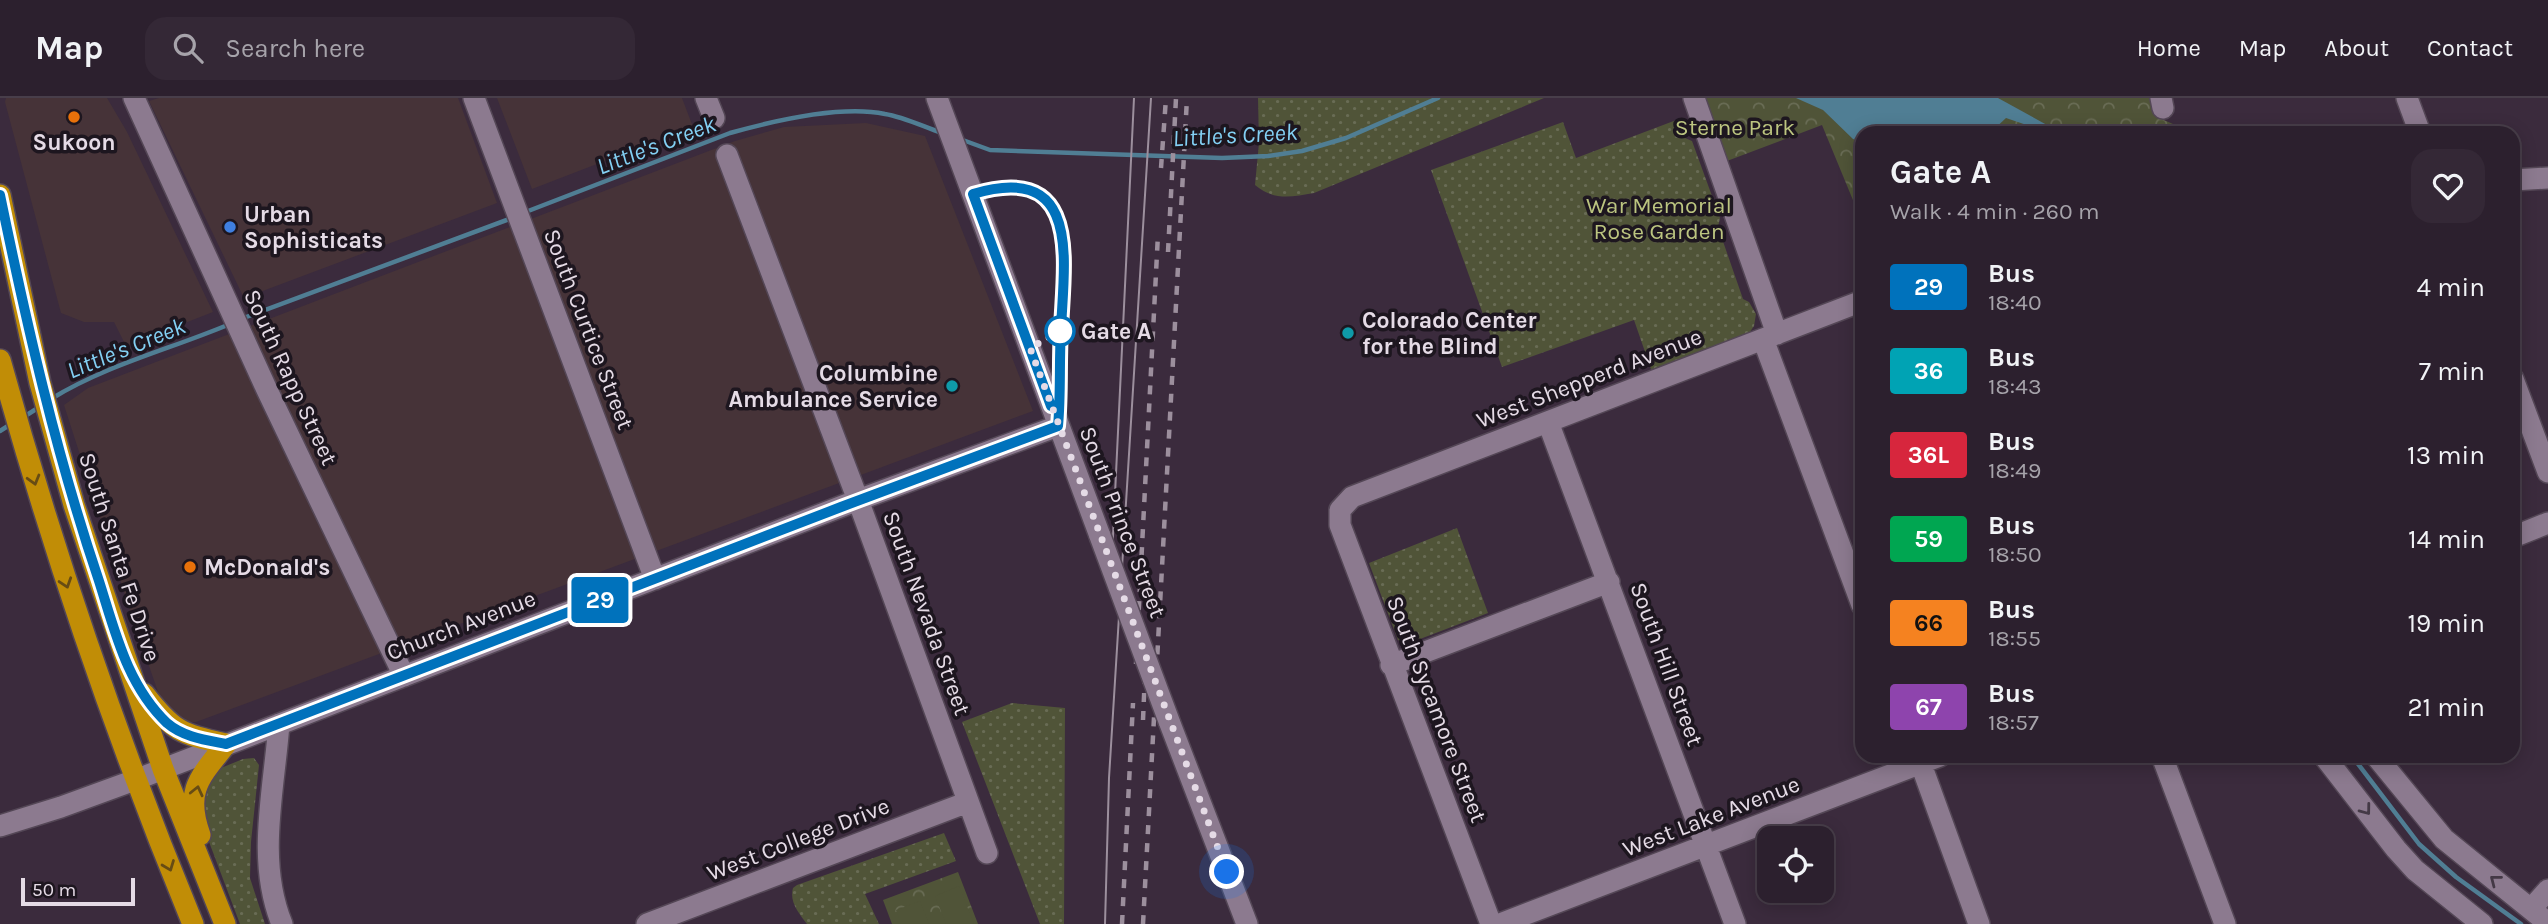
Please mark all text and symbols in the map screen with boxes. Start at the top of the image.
search box [145,17,635,80]
text: Map [35,29,103,67]
icon: search [169,29,207,67]
text: Search here [225,33,365,64]
text: Home [2137,34,2201,62]
text: Map [2239,34,2286,62]
text: About [2324,34,2389,62]
text: Contact [2427,34,2513,62]
marker: Sukoon [66,109,82,125]
water label: Little's Creek [593,109,720,181]
park label: Sterne Park [1675,114,1795,141]
water label: Little's Creek [1172,118,1299,152]
place label: Sukoon [32,129,116,156]
button: heart [2411,149,2485,223]
text: Gate A [1890,153,1991,191]
park label: War Memorial Rose Garden [1586,192,1732,245]
text: Walk · 4 min · 260 m [1890,198,2100,225]
place label: Urban Sophisticats [244,201,383,254]
marker: Urban Sophisticats [222,219,238,235]
street label: South Curtice Street [538,225,639,434]
text: Bus [1988,258,2035,289]
text: 4 min [2417,272,2485,303]
text: 29 [1914,273,1943,301]
street label: South Rapp Street [238,285,343,470]
text: 18:40 [1988,289,2042,316]
place label: Colorado Center for the Blind [1362,307,1536,360]
water label: Little's Creek [63,311,190,384]
marker: Gate A [1045,316,1075,346]
place label: Gate A [1081,318,1152,345]
street label: West Shepperd Avenue [1473,323,1706,434]
marker: Colorado Center for the Blind [1340,325,1356,341]
text: Bus [1988,342,2035,373]
text: 7 min [2419,356,2485,387]
text: 36 [1914,357,1943,385]
place label: Columbine Ambulance Service [729,360,938,413]
text: 18:43 [1988,373,2041,400]
marker: Columbine Ambulance Service [944,378,960,394]
street label: South Prince Street [1074,423,1172,622]
text: Bus [1988,426,2035,457]
text: 13 min [2407,440,2485,471]
text: 36L [1908,441,1949,469]
street label: South Santa Fe Drive [73,449,166,665]
text: 18:49 [1988,457,2041,484]
one-way arrow [26,474,40,486]
street label: South Nevada Street [877,508,976,719]
text: Bus [1988,510,2035,541]
text: 14 min [2408,524,2485,555]
text: 59 [1914,525,1943,553]
text: 18:50 [1988,541,2042,568]
place label: McDonald's [204,554,330,581]
marker: McDonald's [182,559,198,575]
one-way arrow [58,577,72,589]
line badge: 29 [568,577,632,623]
street label: South Hill Street [1624,579,1709,750]
street label: Church Avenue [383,585,539,666]
text: 29 [585,586,615,614]
street label: South Sycamore Street [1381,592,1492,827]
text: Bus [1988,594,2035,625]
text: 19 min [2407,608,2485,639]
text: 66 [1914,609,1943,637]
text: 18:55 [1988,625,2041,652]
text: Bus [1988,678,2035,709]
text: 21 min [2407,692,2485,723]
text: 67 [1915,693,1942,721]
text: 18:57 [1988,709,2039,736]
street label: West Lake Avenue [1619,770,1803,863]
one-way arrow [188,785,203,797]
street label: West College Drive [703,792,893,887]
one-way arrow [2357,802,2370,815]
map controls [1757,826,1834,903]
button: locate [1757,826,1834,903]
your location [1209,854,1244,889]
one-way arrow [161,859,175,871]
scale bar [21,875,135,907]
one-way arrow [2490,876,2502,889]
text: 50 m [32,879,76,901]

